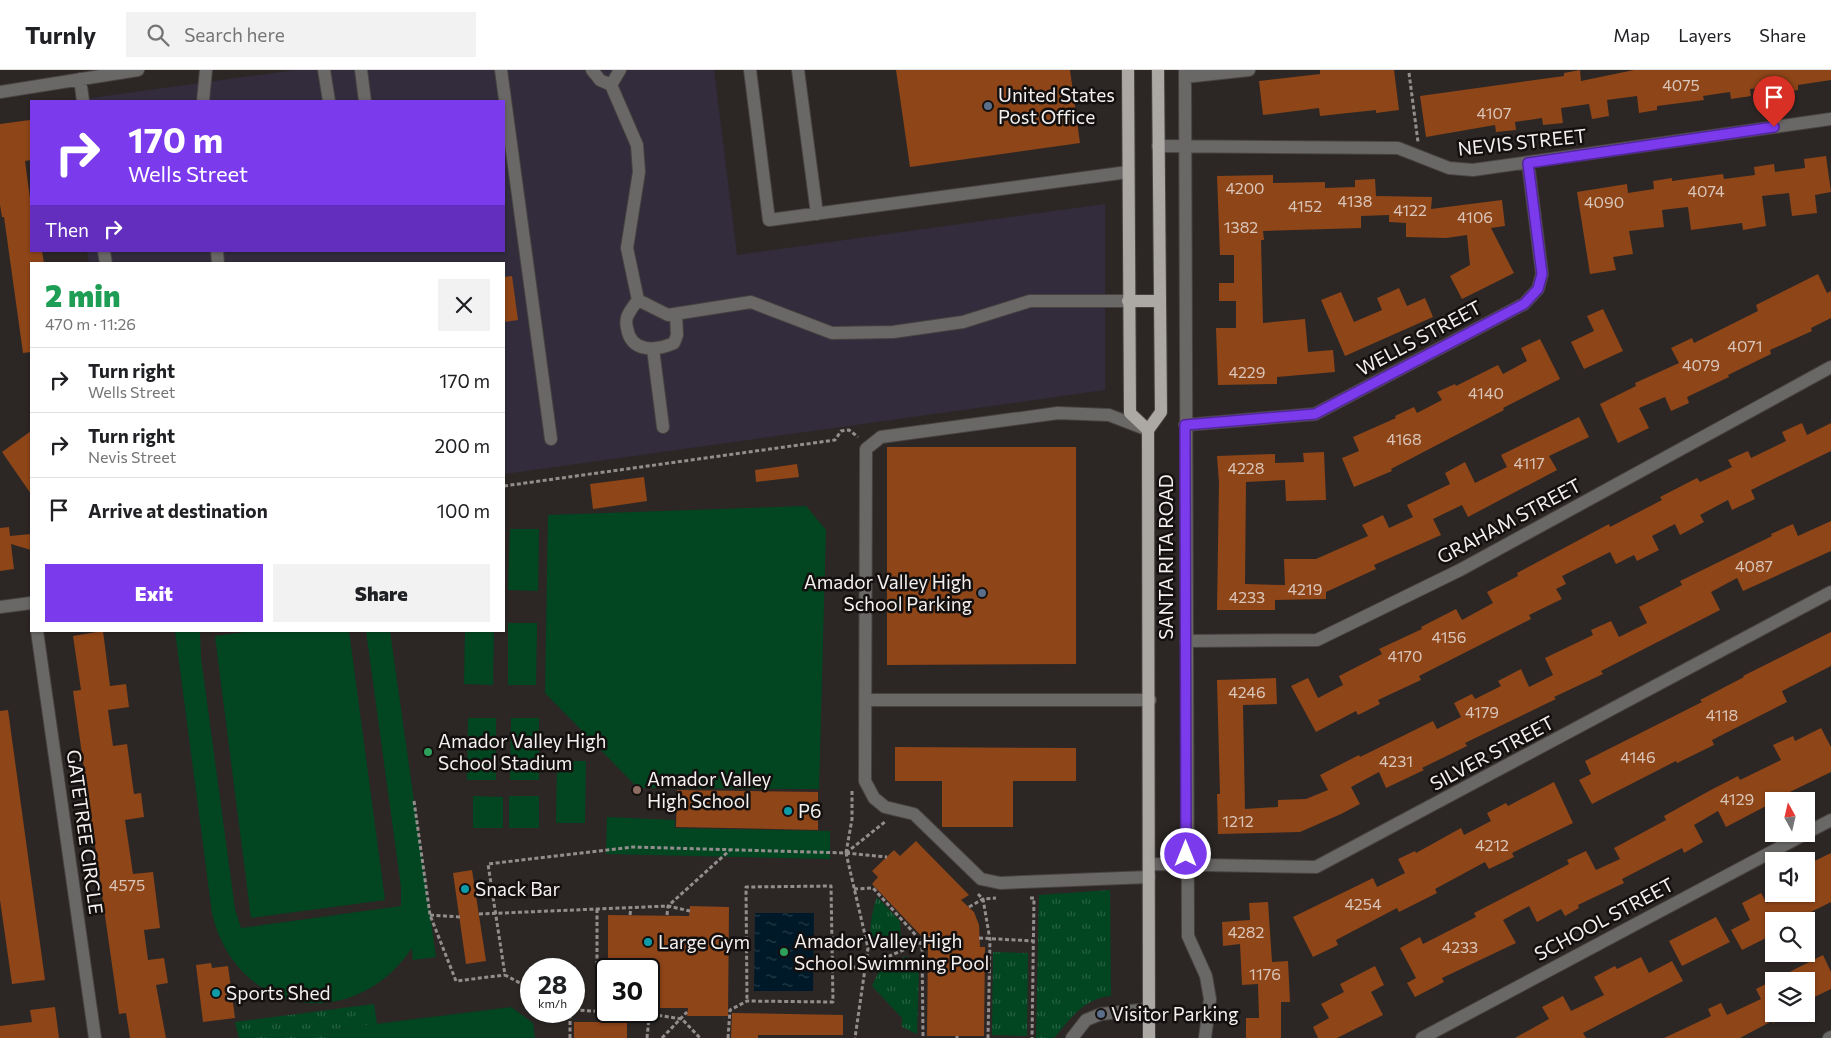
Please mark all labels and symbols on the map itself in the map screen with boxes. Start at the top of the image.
house number: 4075 [1662,75,1700,94]
pin [1753,76,1795,127]
place label: United States Post Office [998,83,1115,128]
marker: United States Post Office [982,100,994,112]
house number: 4107 [1477,103,1511,122]
street label: NEVIS STREET [1456,123,1587,160]
house number: 4200 [1225,178,1265,197]
house number: 4074 [1687,181,1725,200]
house number: 4138 [1338,191,1372,210]
house number: 4090 [1584,192,1624,211]
house number: 4152 [1288,196,1322,215]
house number: 4122 [1393,200,1427,219]
house number: 4106 [1457,207,1493,226]
house number: 1382 [1224,217,1258,236]
street label: WELLS STREET [1353,295,1485,380]
house number: 4071 [1727,336,1763,355]
house number: 4079 [1682,355,1720,374]
house number: 4229 [1229,362,1265,381]
house number: 4140 [1468,383,1504,402]
house number: 4168 [1386,429,1422,448]
house number: 4117 [1513,453,1545,472]
house number: 4228 [1228,458,1264,477]
street label: GRAHAM STREET [1433,473,1585,568]
street label: SANTA RITA ROAD [1154,474,1177,640]
house number: 4087 [1735,556,1773,575]
place label: Amador Valley High School Parking [804,570,972,615]
house number: 4219 [1288,579,1322,598]
marker: Amador Valley High School Parking [976,587,988,599]
house number: 4233 [1229,587,1265,606]
house number: 4156 [1432,627,1466,646]
house number: 4170 [1388,646,1422,665]
house number: 4246 [1228,682,1266,701]
house number: 4179 [1465,702,1499,721]
house number: 4118 [1706,705,1738,724]
street label: SILVER STREET [1426,710,1558,795]
place label: Amador Valley High School Stadium [438,729,606,774]
marker: Amador Valley High School Stadium [422,746,434,758]
house number: 4146 [1620,747,1656,766]
street label: GATETREE CIRCLE [63,748,108,916]
house number: 4231 [1379,751,1413,770]
place label: Amador Valley High School [647,767,772,812]
marker: Amador Valley High School [631,784,643,796]
house number: 4129 [1720,789,1754,808]
north arrow [1765,792,1815,842]
place label: P6 [798,799,821,822]
marker: P6 [782,805,794,817]
house number: 1212 [1222,811,1254,830]
position arrow [1159,827,1211,879]
house number: 4212 [1475,835,1509,854]
street label: SCHOOL STREET [1530,872,1677,965]
house number: 4575 [109,875,145,894]
place label: Snack Bar [475,877,561,900]
marker: Snack Bar [459,883,471,895]
house number: 4254 [1344,894,1382,913]
house number: 4282 [1228,922,1264,941]
place label: Amador Valley High School Swimming Pool [794,929,989,974]
place label: Large Gym [658,930,750,953]
marker: Large Gym [642,936,654,948]
house number: 4233 [1442,937,1478,956]
marker: Amador Valley High School Swimming Pool [778,946,790,958]
speed limit sign: 30 [595,958,660,1023]
house number: 1176 [1249,964,1281,983]
place label: Sports Shed [226,981,330,1004]
marker: Sports Shed [210,987,222,999]
place label: Visitor Parking [1111,1002,1239,1025]
marker: Visitor Parking [1095,1008,1107,1020]

